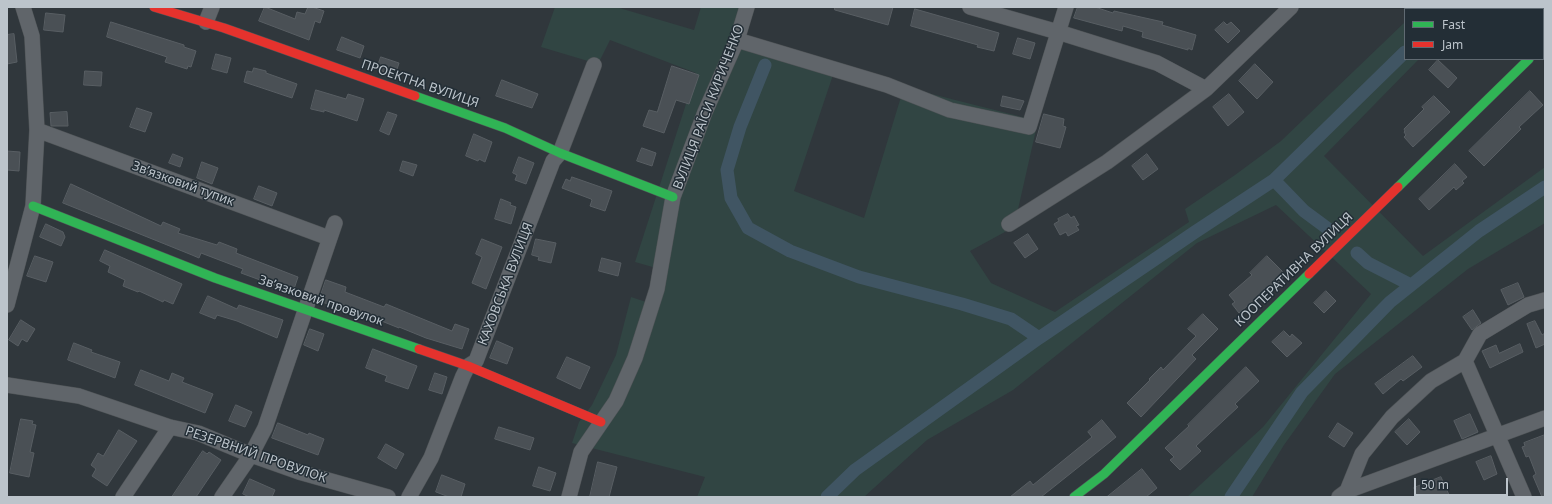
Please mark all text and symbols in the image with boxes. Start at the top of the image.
legend [1404,8,1544,60]
text: Fast [1442,16,1465,33]
street label: ВУЛИЦЯ РАЇСИ КИРИЧЕНКО [670,22,748,192]
text: Jam [1442,36,1463,53]
street label: ПРОЕКТНА ВУЛИЦЯ [359,57,481,111]
street label: Звʼязковий тупик [130,158,236,210]
street label: КООПЕРАТИВНА ВУЛИЦЯ [1232,210,1356,330]
street label: КАХОВСЬКА ВУЛИЦЯ [475,220,537,348]
street label: Звʼязковий провулок [256,272,386,330]
street label: РЕЗЕРВНИЙ ПРОВУЛОК [183,423,329,487]
scale bar [1416,470,1510,496]
text: 50 m [1421,476,1449,493]

